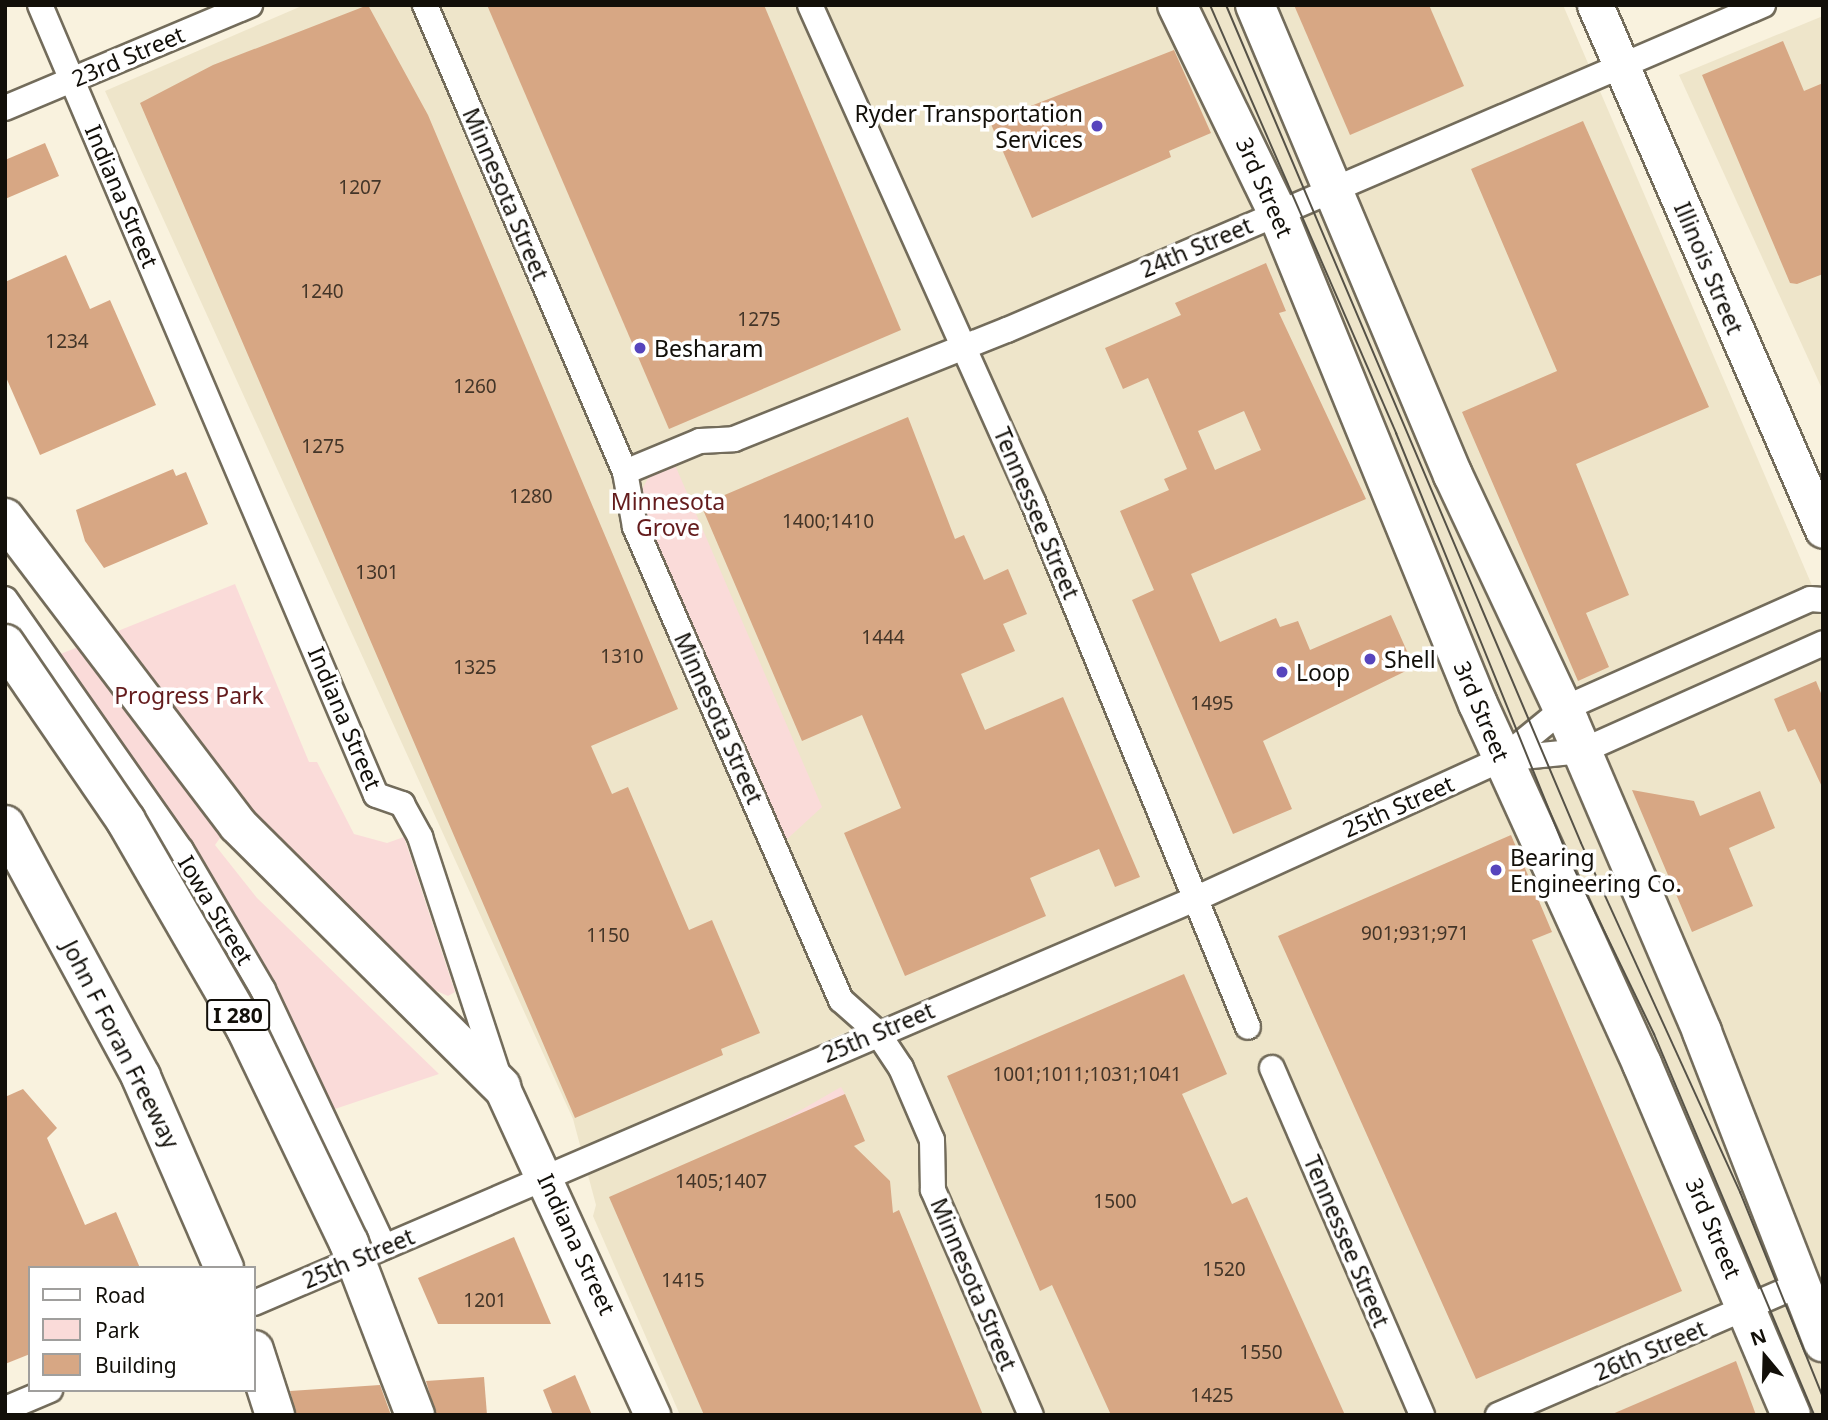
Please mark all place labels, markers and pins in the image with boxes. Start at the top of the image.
place label: Ryder Transportation Services [854,99,1083,153]
marker: Ryder Transportation Services [1089,118,1105,134]
place label: Besharam [654,334,764,362]
marker: Besharam [632,340,648,356]
place label: Shell [1384,645,1436,673]
marker: Shell [1362,651,1378,667]
place label: Loop [1296,658,1350,686]
marker: Loop [1274,664,1290,680]
place label: Bearing Engineering Co. [1510,843,1682,897]
marker: Bearing Engineering Co. [1488,862,1504,878]

